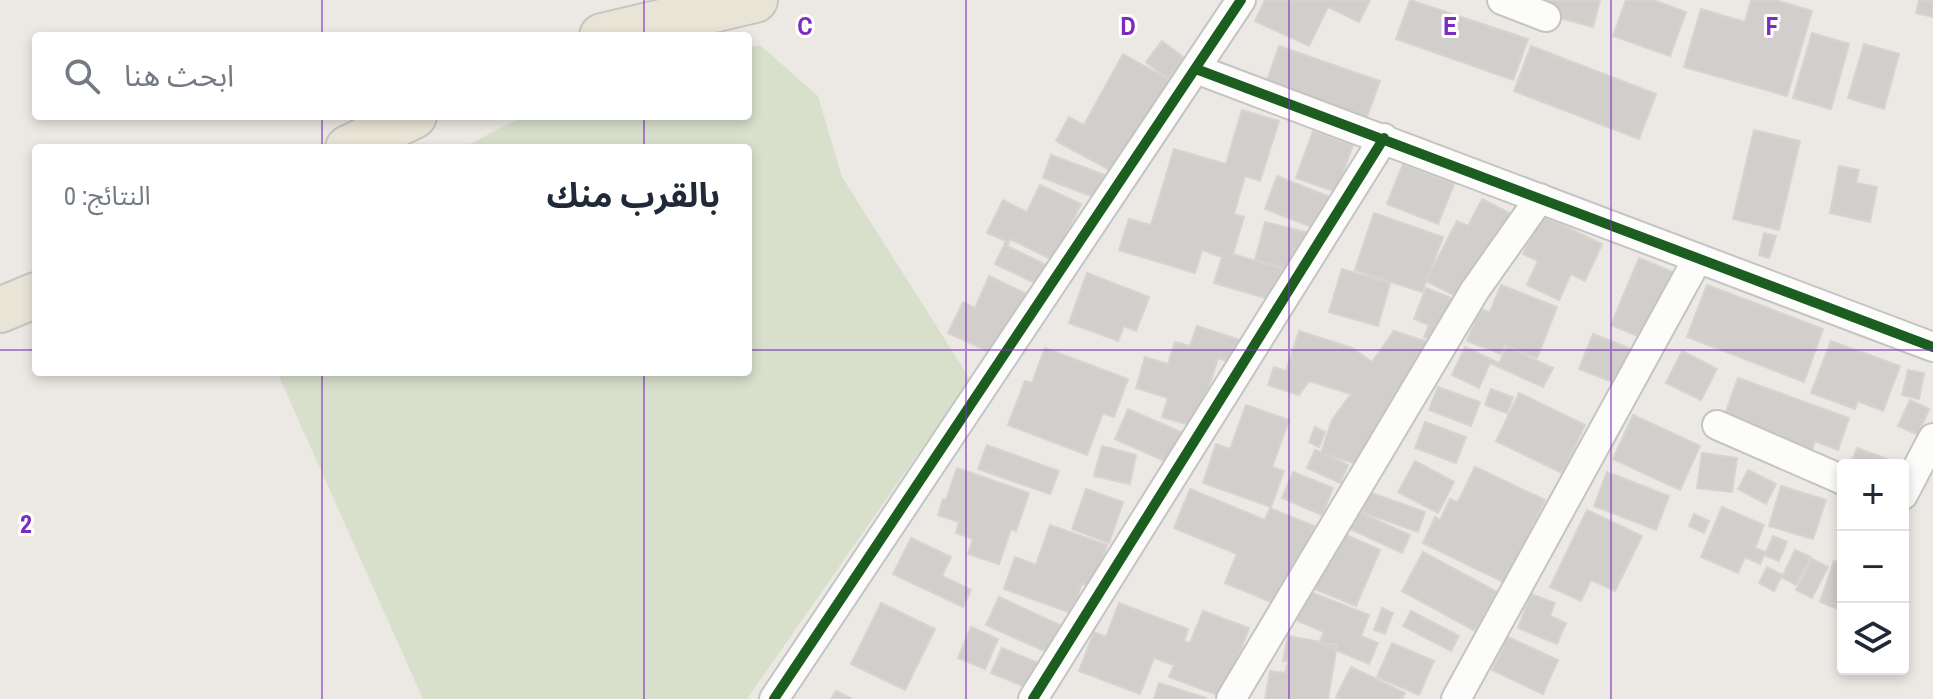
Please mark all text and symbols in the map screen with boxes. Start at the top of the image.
text: C [797,8,813,43]
text: D [1120,8,1136,43]
text: E [1443,8,1457,43]
text: F [1765,8,1779,43]
search box [32,32,752,120]
icon: search [60,54,104,98]
text: ابحث هنا [124,55,234,95]
text: بالقرب منك [546,172,720,218]
text: النتائج: 0 [64,178,151,213]
map controls [1837,459,1909,675]
button: + [1837,459,1909,531]
text: 2 [20,506,32,541]
button: − [1837,531,1909,603]
button: layers [1837,603,1909,675]

